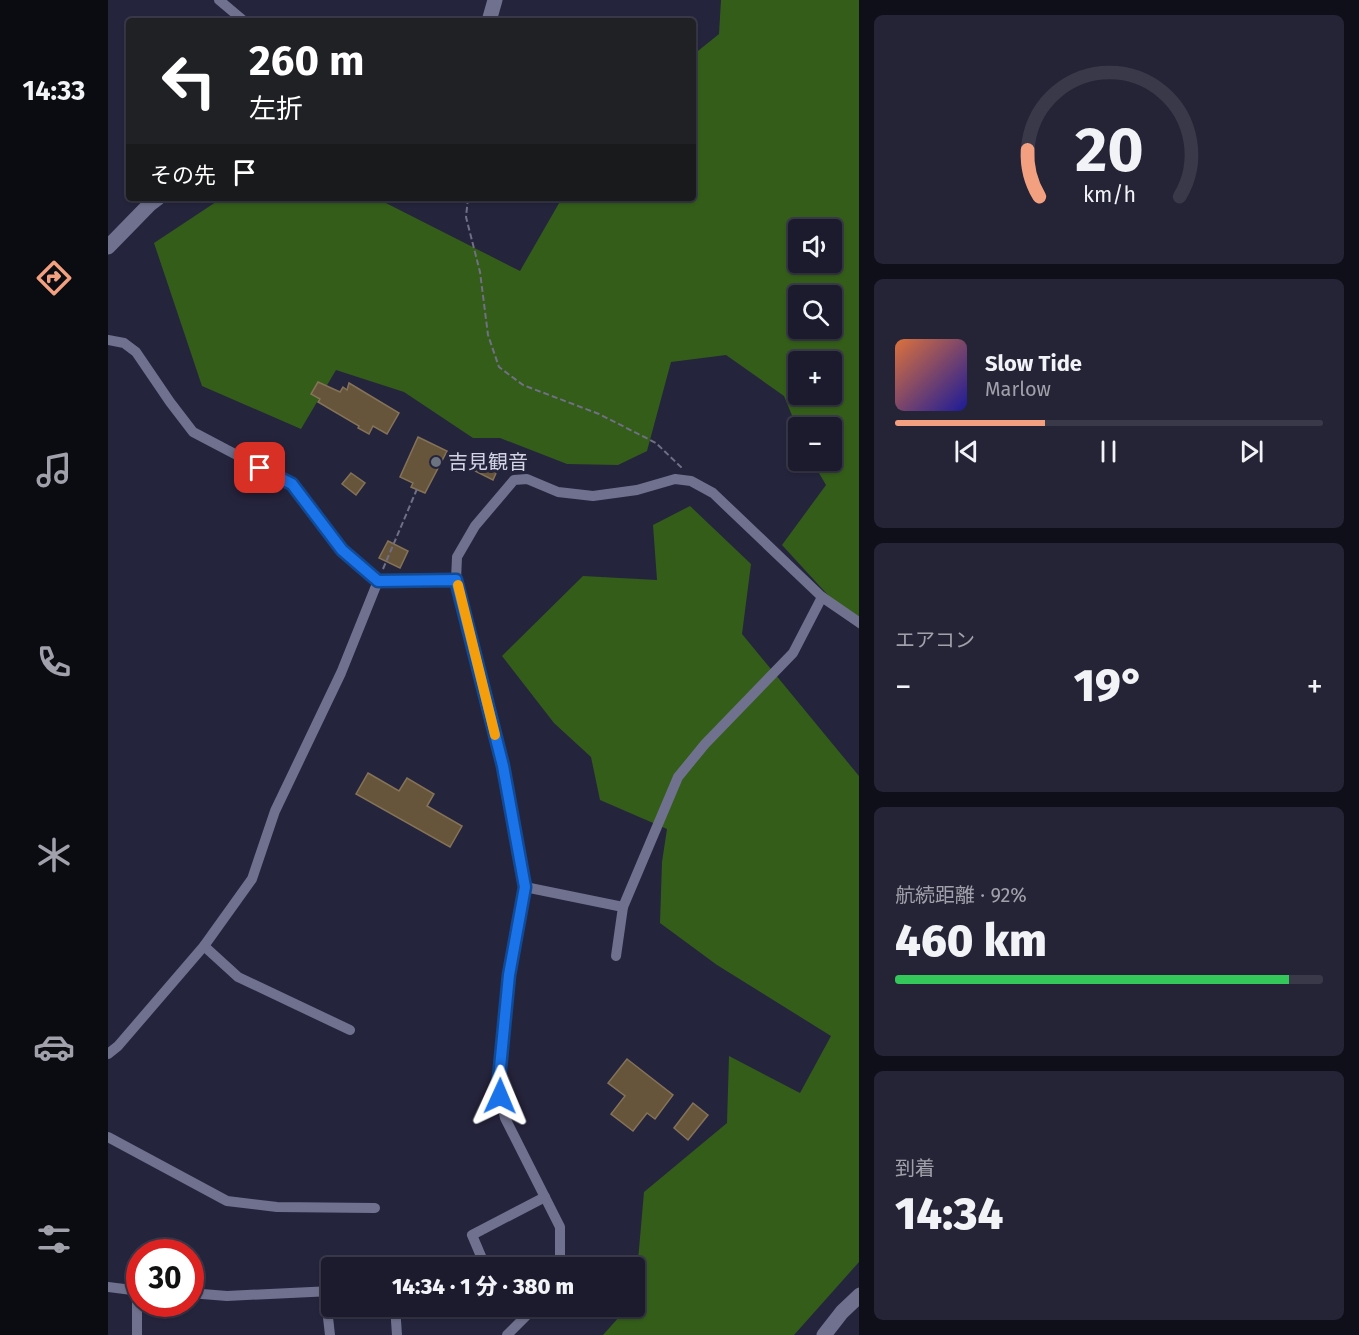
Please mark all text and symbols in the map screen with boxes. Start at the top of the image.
text: 260 m [249,36,364,86]
icon: left [150,42,228,120]
text: 14:33 [23,75,85,107]
text: 左折 [249,93,303,125]
text: 20 [1075,113,1143,188]
icon: arrive [228,156,261,189]
text: その先 [150,162,216,189]
text: km/h [1082,182,1136,208]
map controls [788,219,842,471]
button: sound [788,219,842,273]
icon: directions [33,257,75,299]
button: search [788,285,842,339]
text: Slow Tide [985,350,1082,377]
button: + [788,351,842,405]
text: Marlow [985,377,1051,401]
button: − [788,417,842,471]
icon: previous [950,435,983,468]
icon: pause [1092,435,1125,468]
icon: next [1235,435,1268,468]
pin [234,442,285,493]
icon: music [33,449,75,491]
place label: 吉見観音 [448,450,528,474]
icon: arrive [243,451,276,484]
marker: 吉見観音 [429,455,443,469]
text: エアコン [895,628,975,652]
icon: phone [33,641,75,683]
text: 19° [1074,659,1144,713]
text: − [895,667,912,707]
text: + [1307,667,1323,707]
icon: climate [33,834,75,876]
text: 航続距離 · 92% [895,883,1027,907]
text: 460 km [895,914,1047,968]
icon: car [33,1026,75,1068]
position arrow [468,1064,532,1128]
text: 到着 [895,1156,935,1180]
text: 14:34 [895,1187,1003,1241]
icon: filters [33,1218,75,1260]
speed limit sign: 30 [126,1239,204,1317]
text: 14:34 · 1 分 · 380 m [392,1273,574,1300]

